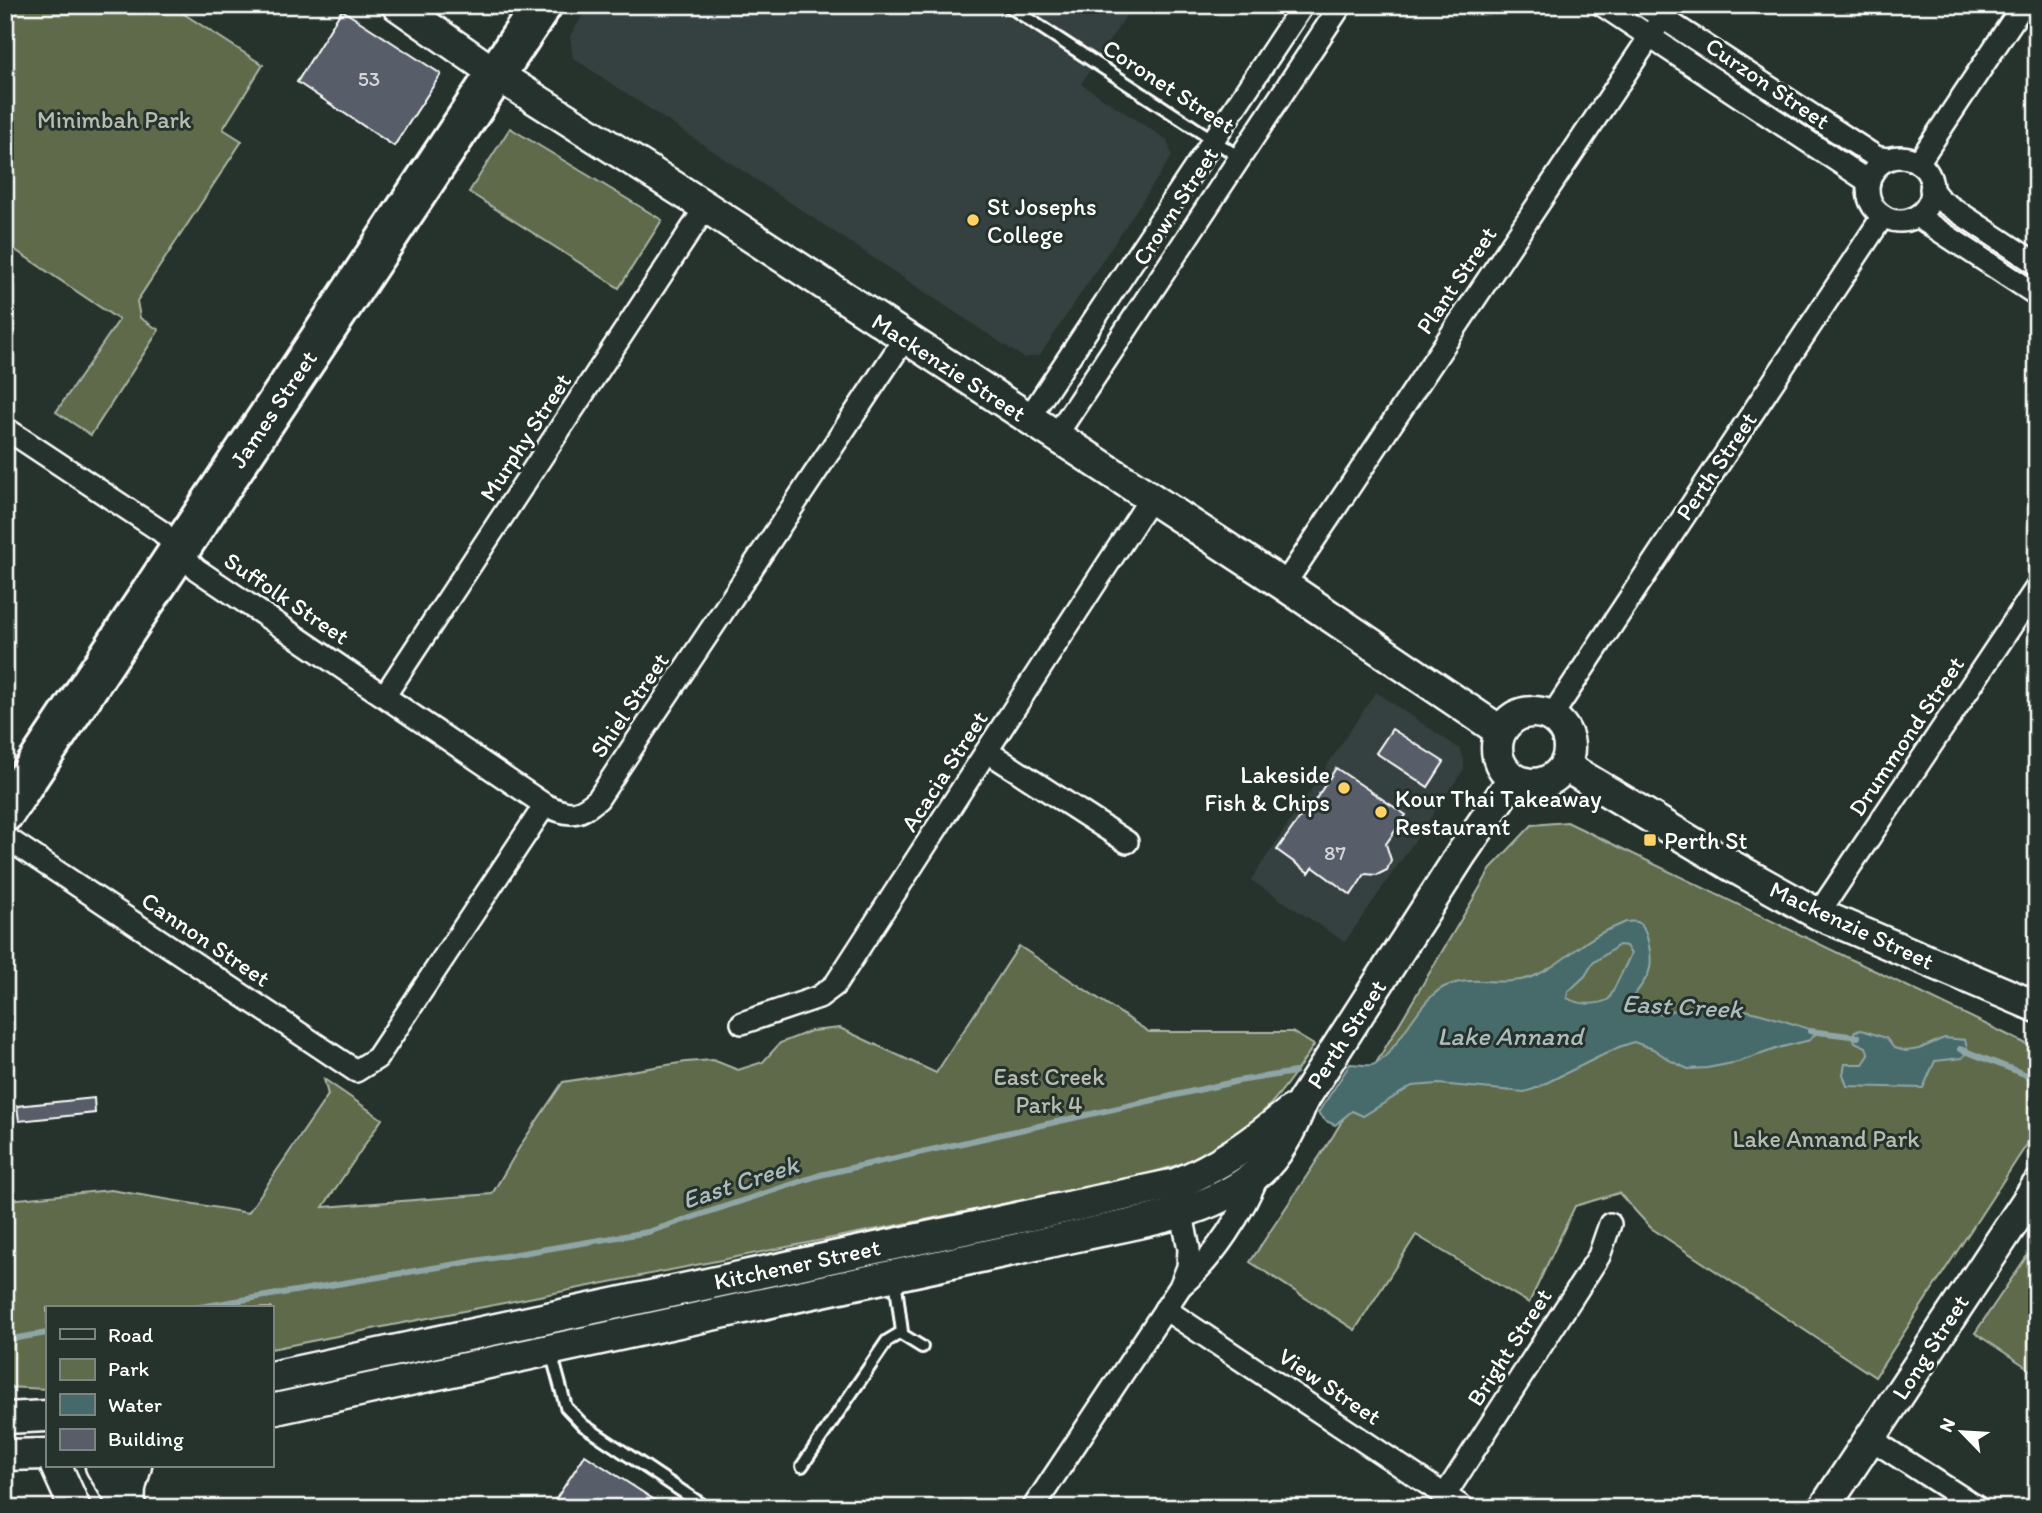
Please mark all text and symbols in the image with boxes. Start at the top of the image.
street label: Curzon Street [1700,31,1836,135]
street label: Coronet Street [1098,33,1240,139]
house number: 53 [358,66,380,91]
park label: Minimbah Park [37,105,192,134]
street label: Crown Street [1126,141,1224,271]
place label: St Josephs College [987,192,1097,249]
marker: St Josephs College [965,212,981,228]
street label: Plant Street [1409,221,1503,339]
street label: Mackenzie Street [866,306,1032,428]
street label: James Street [223,345,323,473]
street label: Murphy Street [473,368,577,506]
street label: Perth Street [1669,406,1763,526]
street label: Suffolk Street [219,546,355,650]
street label: Shiel Street [583,647,675,763]
street label: Drummond Street [1842,651,1970,821]
street label: Acacia Street [894,705,994,837]
place label: Lakeside Fish & Chips [1205,760,1330,817]
marker: Lakeside Fish & Chips [1336,780,1352,796]
place label: Kour Thai Takeaway Restaurant [1395,784,1601,841]
marker: Kour Thai Takeaway Restaurant [1373,804,1389,820]
place label: Perth St [1664,826,1748,855]
marker: Perth St [1642,832,1658,848]
house number: 87 [1324,840,1346,865]
street label: Mackenzie Street [1765,874,1939,976]
street label: Cannon Street [136,885,276,993]
street label: Perth Street [1300,974,1392,1094]
water label: East Creek [1621,987,1745,1025]
water label: Lake Annand [1437,1020,1586,1052]
park label: East Creek Park 4 [993,1062,1105,1119]
park label: Lake Annand Park [1732,1124,1920,1153]
water label: East Creek [678,1148,804,1216]
street label: Kitchener Street [711,1232,883,1296]
street label: Bright Street [1460,1283,1558,1411]
street label: Long Street [1885,1289,1975,1405]
legend [46,1306,273,1468]
text: Road [108,1322,154,1347]
street label: View Street [1273,1341,1387,1431]
text: Park [108,1356,150,1381]
text: Water [108,1392,162,1417]
north arrow [1926,1398,1996,1468]
text: N [1934,1414,1960,1436]
text: Building [108,1426,184,1451]

